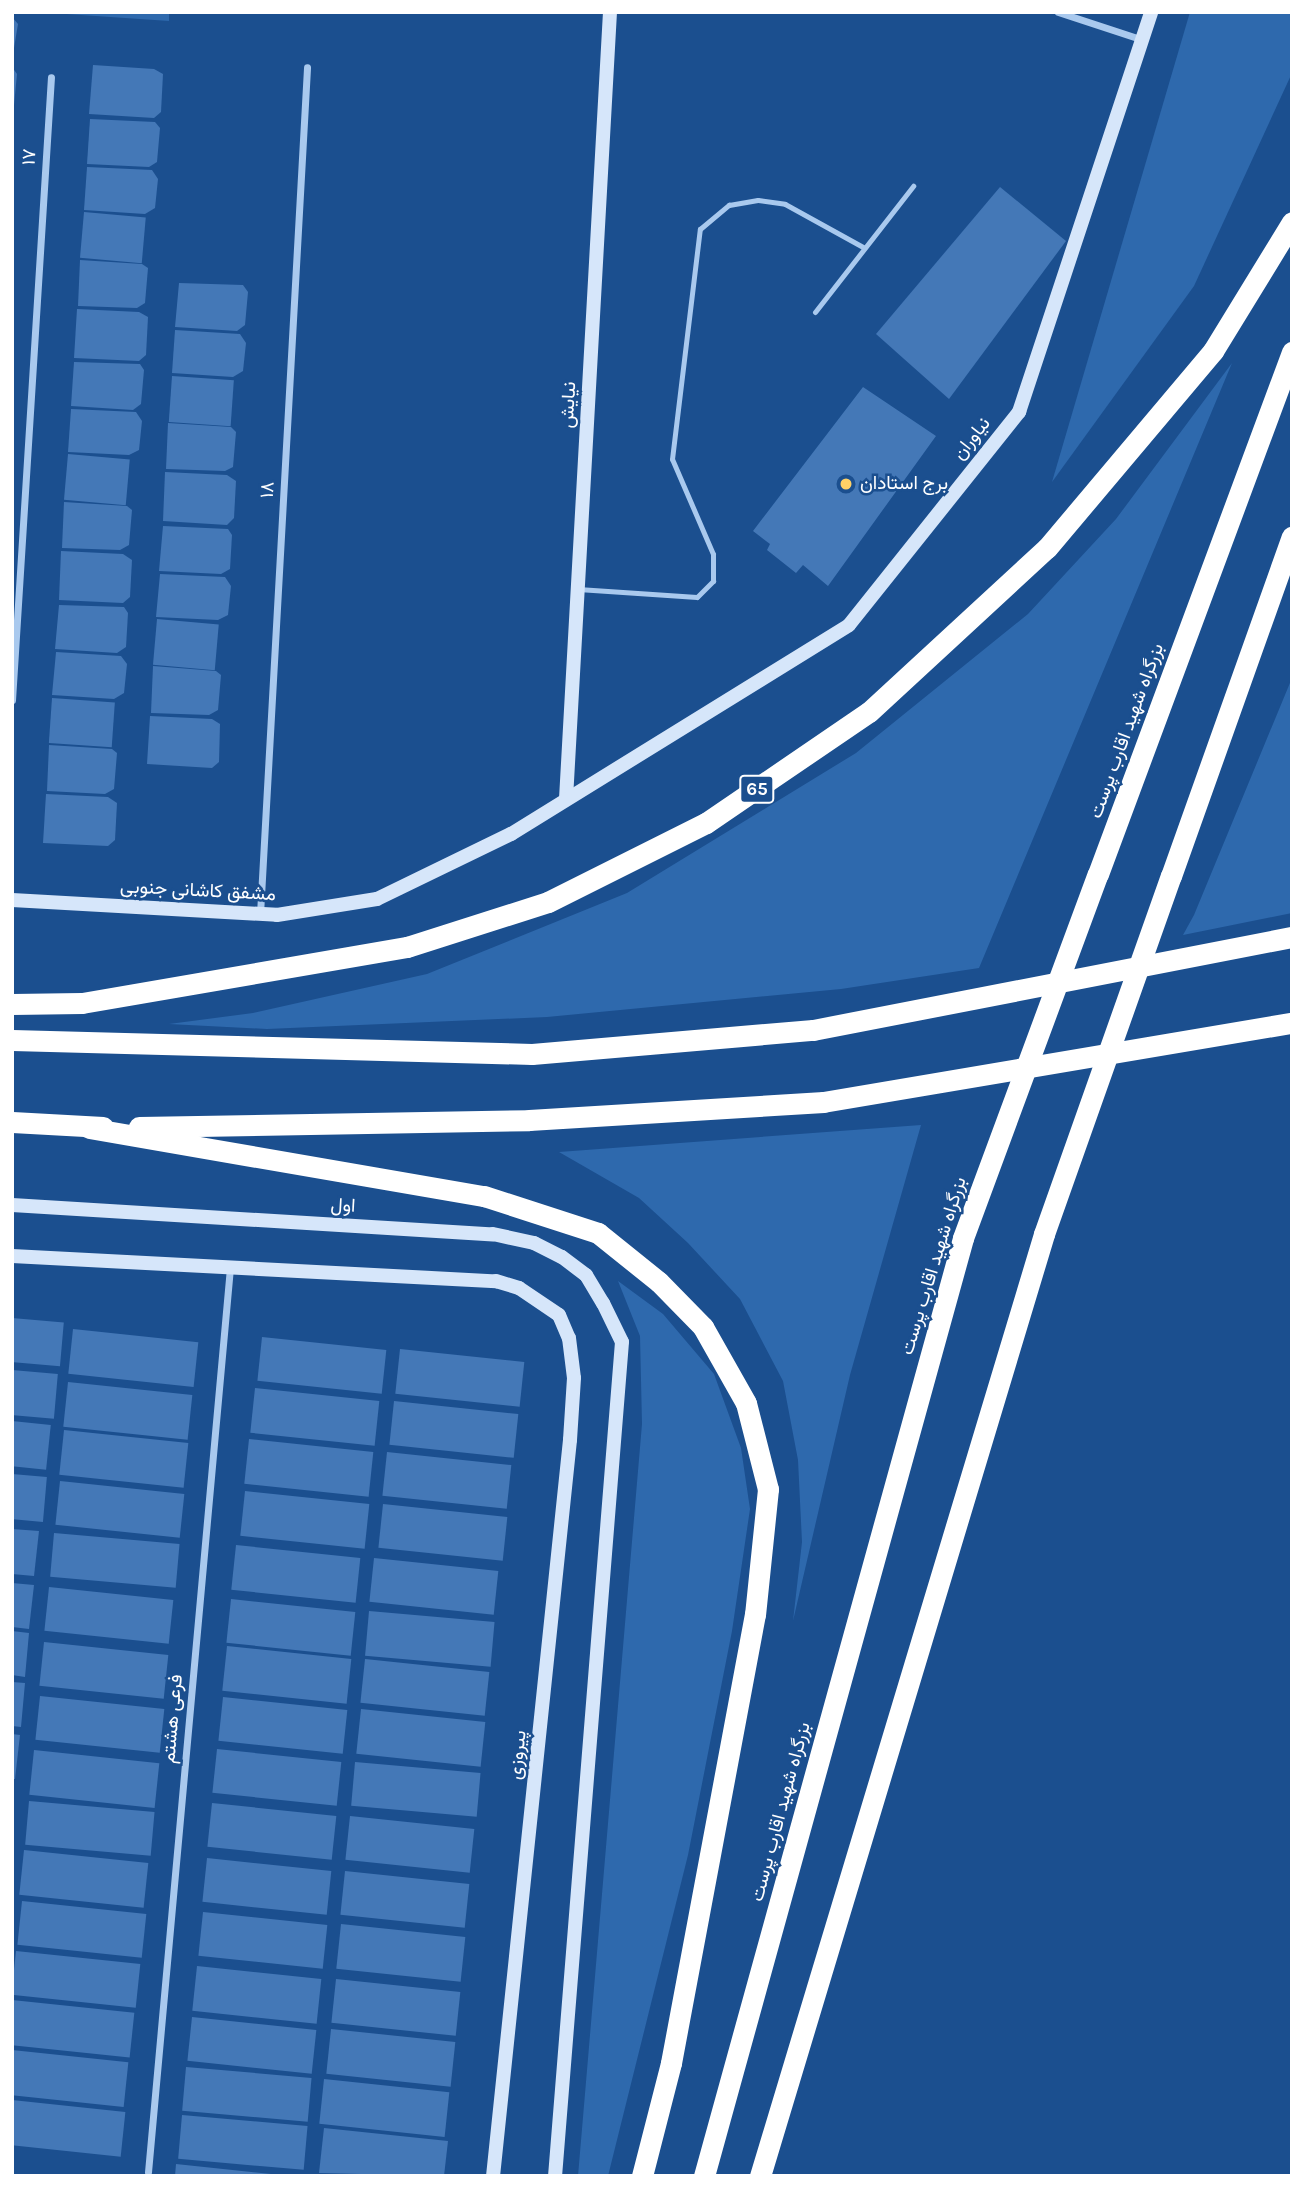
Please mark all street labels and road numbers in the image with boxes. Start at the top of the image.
street label: ۱۷ [18,148,42,166]
street label: نیایش [556,381,582,429]
street label: نیاوران [948,413,996,465]
street label: ۱۸ [256,481,280,499]
street label: بزرگراه شهید اقارب پرست [1085,640,1169,822]
road number: 65 [738,774,776,804]
street label: مشفق کاشانی جنوبی [119,876,277,906]
street label: بزرگراه شهید اقارب پرست [896,1174,972,1358]
street label: اول [330,1194,356,1218]
street label: فرعی هشتم [158,1673,188,1765]
street label: بزرگراه شهید اقارب پرست [746,1720,816,1904]
street label: پیروزی [504,1729,532,1781]

